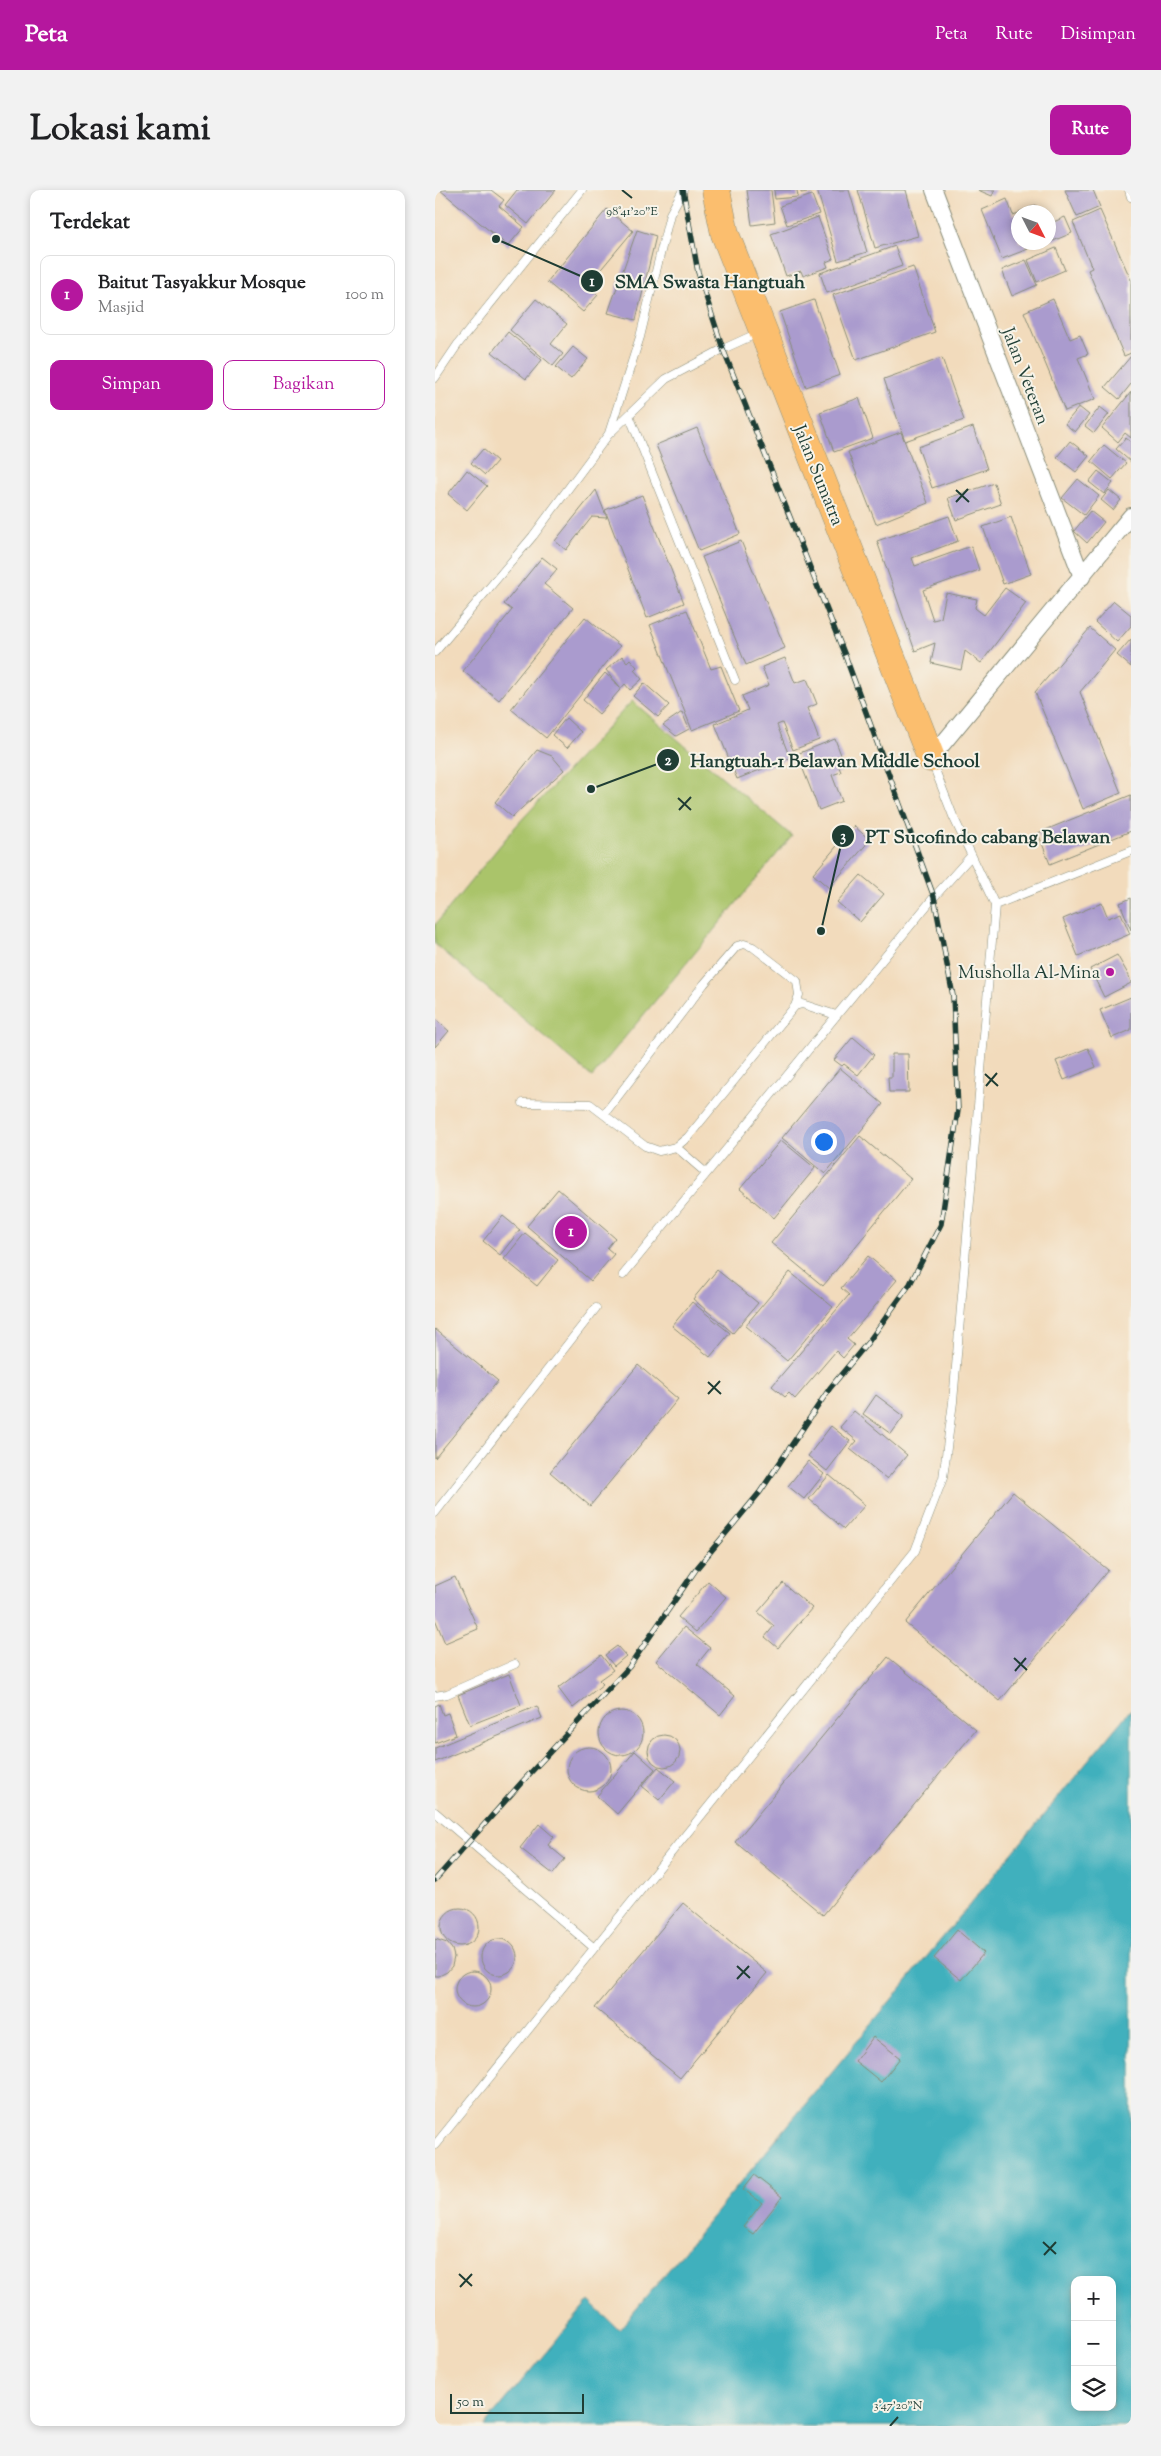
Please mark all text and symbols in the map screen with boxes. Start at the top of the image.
text: Peta [25,18,68,52]
text: Peta [935,22,967,48]
text: Rute [995,22,1033,48]
text: Disimpan [1061,22,1136,48]
text: Lokasi kami [30,105,211,156]
button: Rute [1050,105,1131,155]
text: 98°41'20"E [606,203,658,221]
north arrow [1011,205,1056,250]
text: Terdekat [50,208,130,238]
callout: SMA Swasta Hangtuah [579,264,815,298]
text: Baitut Tasyakkur Mosque [98,270,306,297]
text: SMA Swasta Hangtuah [615,270,806,297]
text: 1 [589,272,595,293]
text: 1 [64,284,70,307]
text: 100 m [345,284,384,307]
text: Masjid [98,297,144,320]
street label: Jalan Veteran [993,323,1055,430]
button: Simpan [50,360,213,410]
button: Bagikan [223,360,385,410]
street label: Jalan Sumatra [785,421,849,530]
callout: Hangtuah-1 Belawan Middle School [655,743,990,777]
text: Hangtuah-1 Belawan Middle School [690,749,981,776]
text: 2 [664,751,672,772]
callout: PT Sucofindo cabang Belawan [831,819,1121,853]
text: PT Sucofindo cabang Belawan [865,825,1111,852]
text: 3 [840,827,846,848]
place label: Musholla Al-Mina [958,961,1100,987]
marker: Musholla Al-Mina [1104,966,1116,978]
your location [811,1129,837,1155]
pin: 1 [555,1213,587,1251]
map controls [1071,2276,1116,2411]
button: + [1071,2276,1116,2321]
button: − [1071,2321,1116,2366]
button: layers [1071,2366,1116,2411]
scale bar [450,2391,584,2414]
text: 50 m [457,2393,484,2413]
text: 3°47'20"N [874,2397,923,2415]

